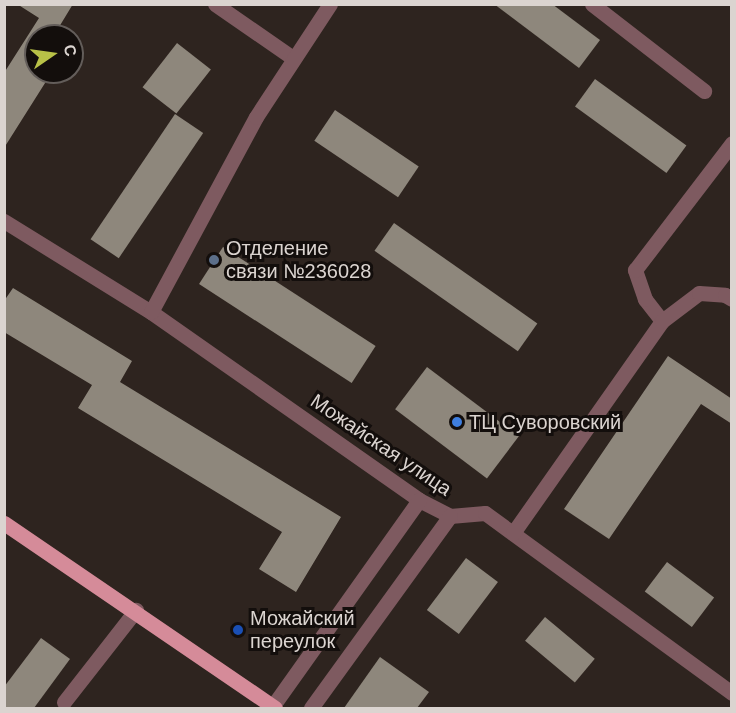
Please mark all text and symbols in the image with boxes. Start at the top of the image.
north arrow [24,24,84,84]
text: С [60,43,80,58]
place label: Отделение связи №236028 [226,237,371,284]
marker: Отделение связи №236028 [207,253,221,267]
street label: Можайская улица [306,389,456,501]
place label: ТЦ Суворовский [469,410,621,434]
marker: ТЦ Суворовский [450,415,464,429]
place label: Можайский переулок [250,606,355,653]
marker: Можайский переулок [231,623,245,637]

